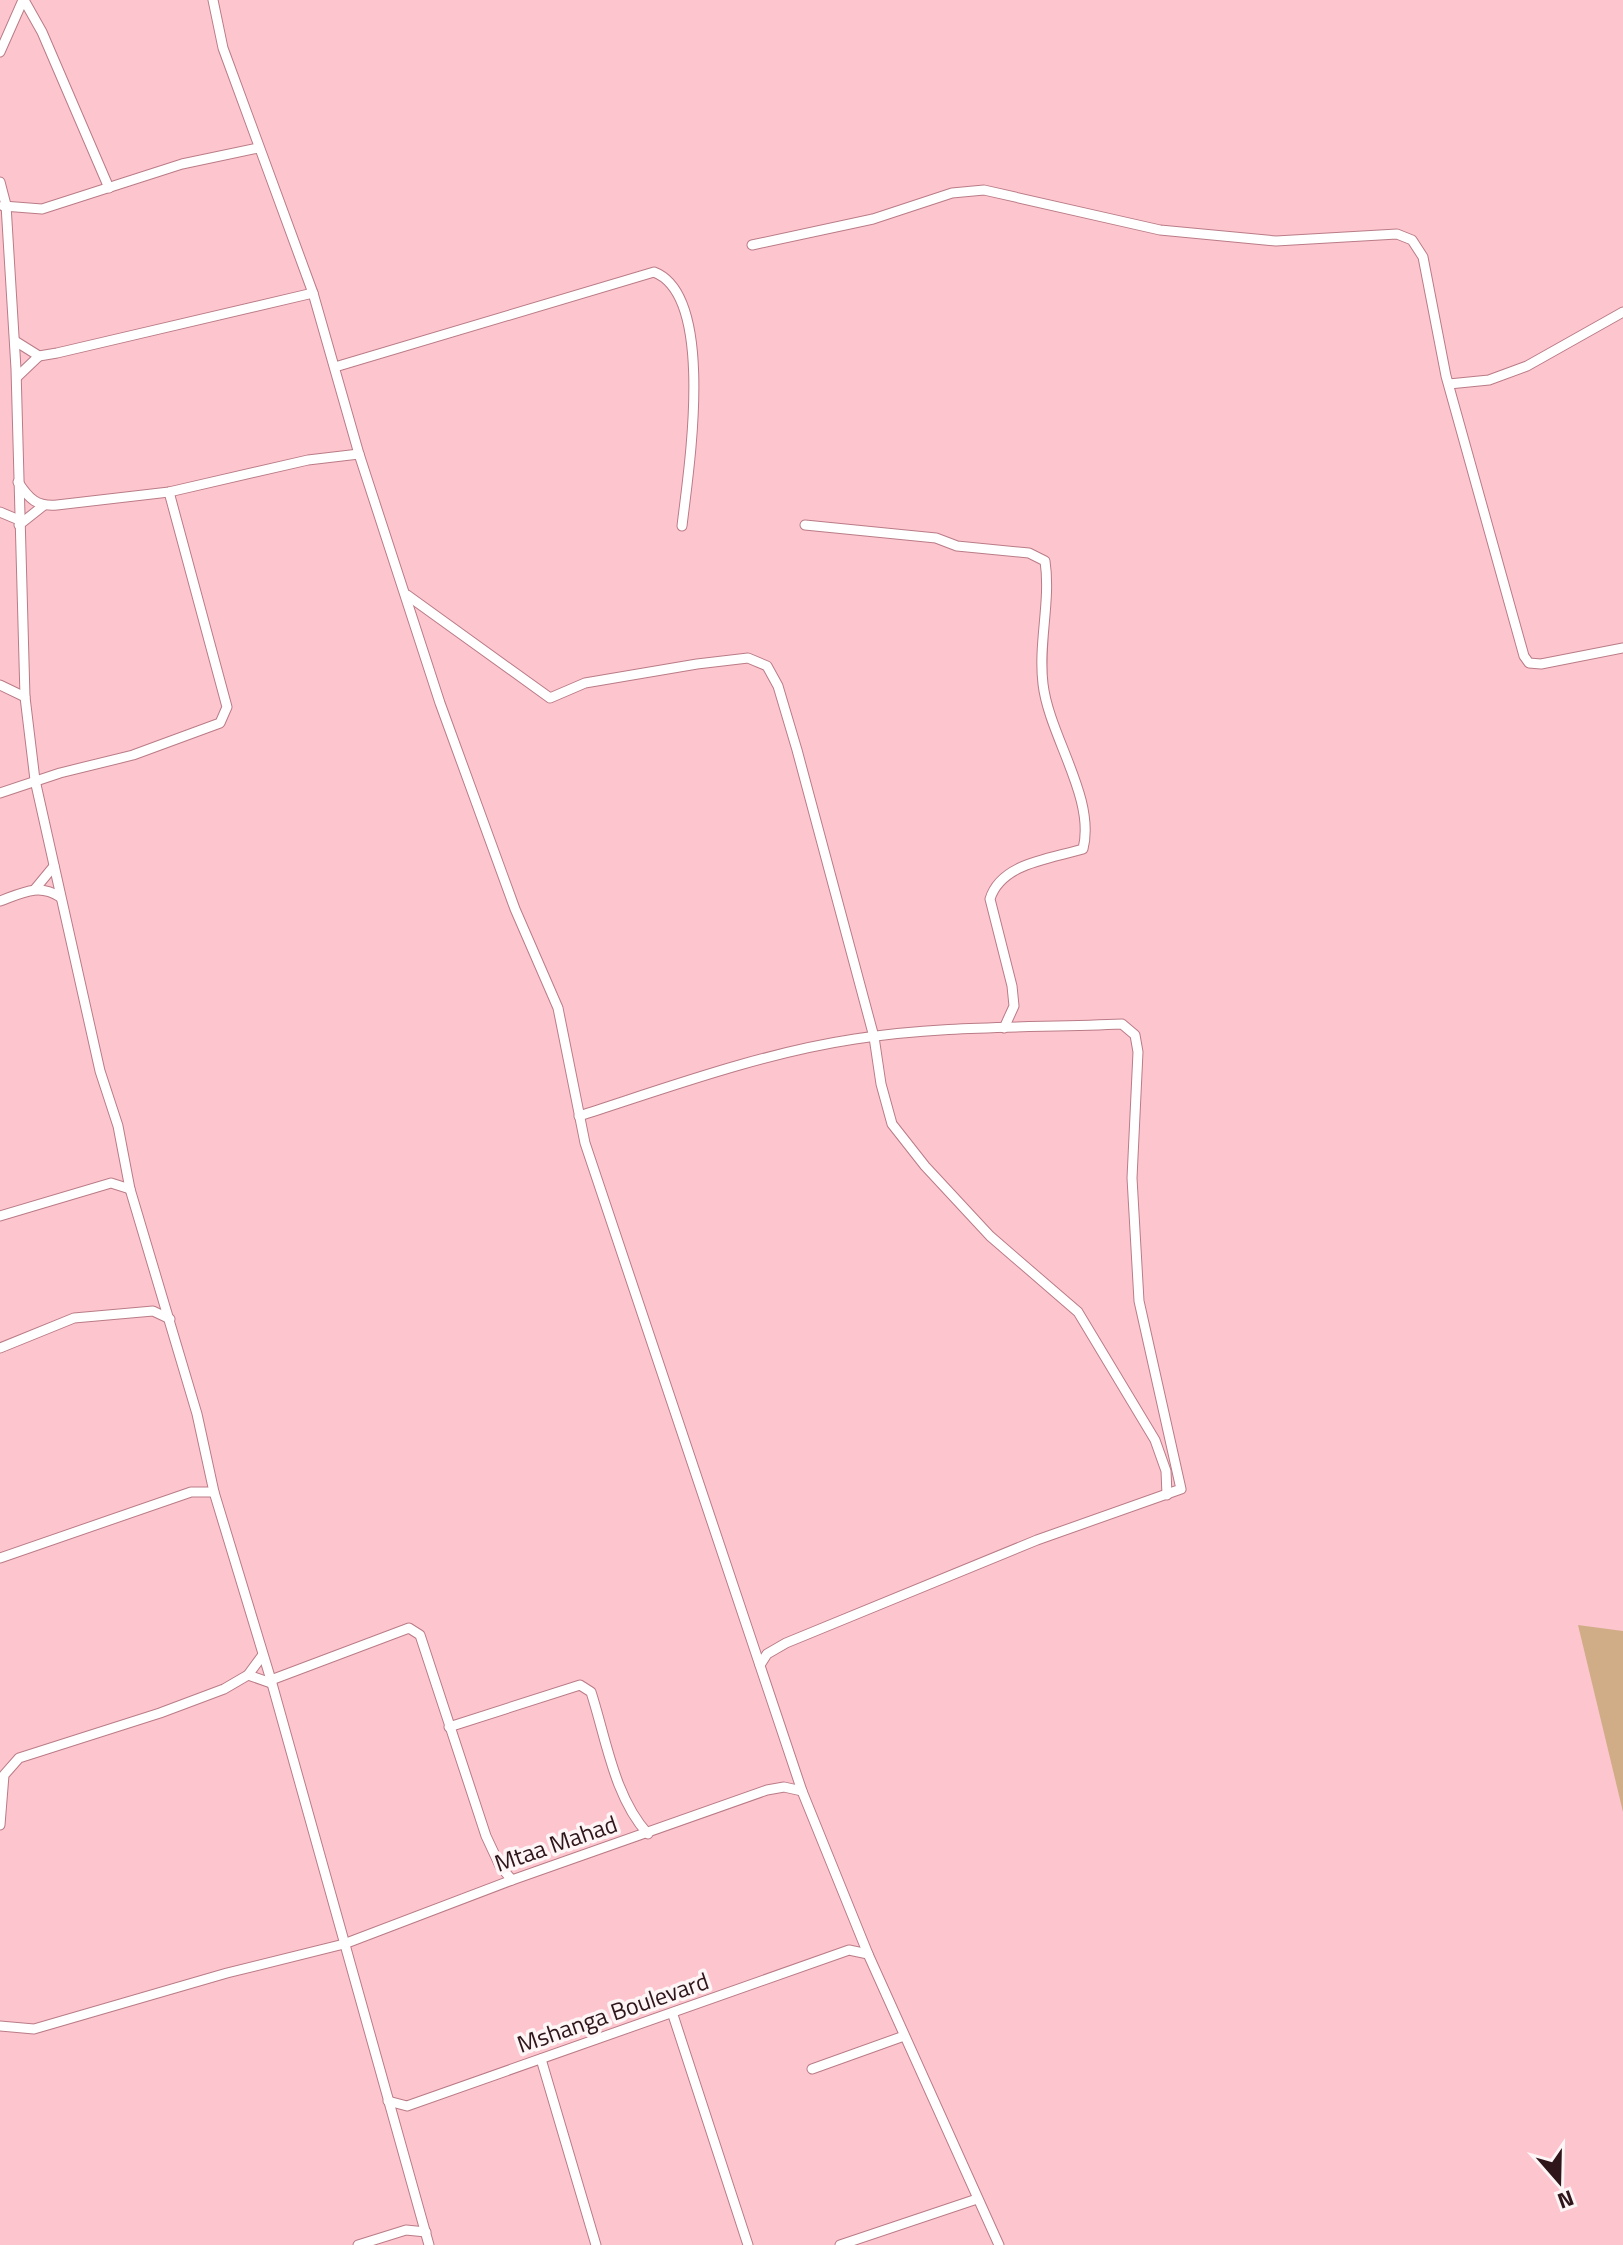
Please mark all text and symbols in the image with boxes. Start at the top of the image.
street label: Mtaa Mahad [489,1805,622,1881]
street label: Mshanga Boulevard [512,1962,713,2062]
north arrow [1519,2141,1599,2221]
text: N [1553,2181,1579,2218]

